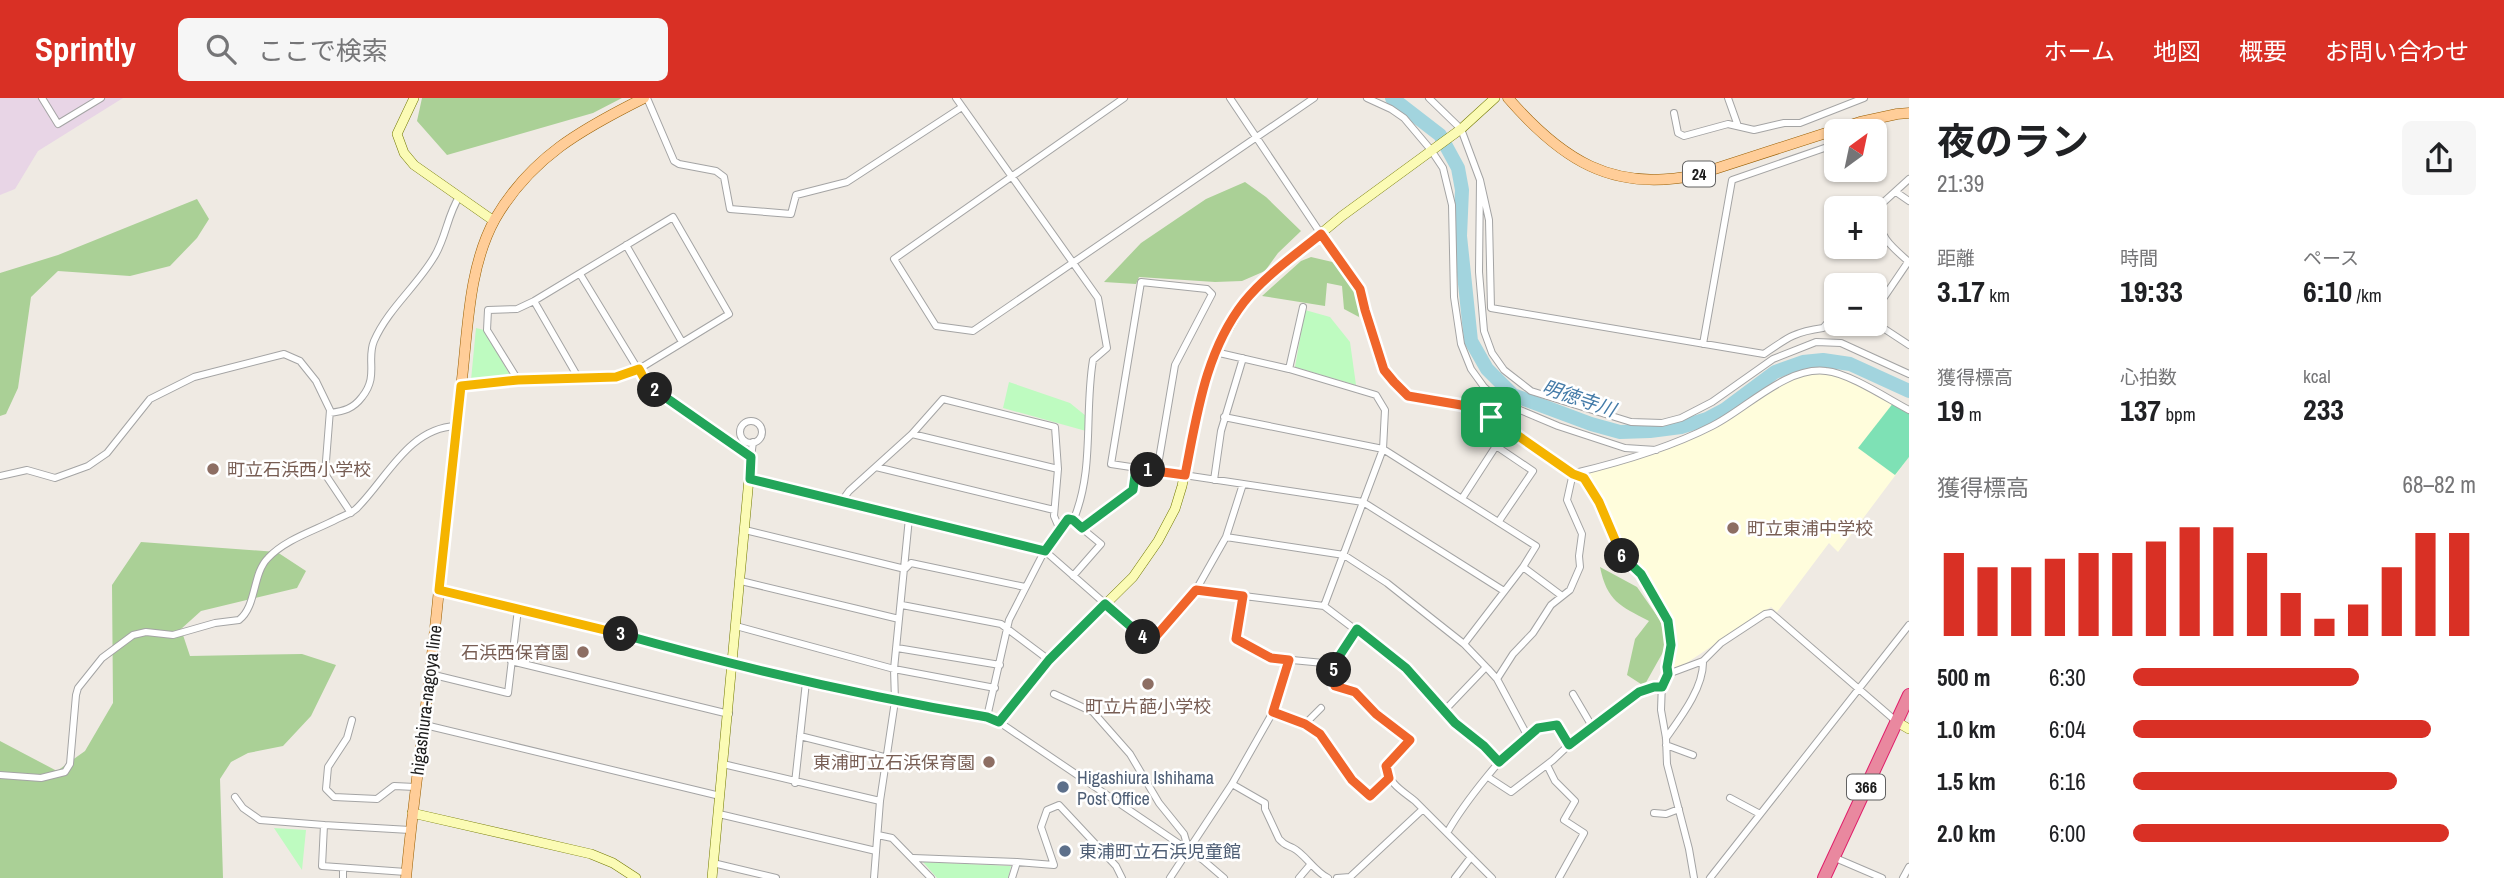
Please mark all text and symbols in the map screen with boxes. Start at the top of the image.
search box [178,18,668,81]
text: Sprintly [35,27,136,71]
icon: search [202,30,240,68]
text: ここで検索 [258,33,388,68]
text: ホーム [2044,35,2115,67]
text: 地図 [2153,35,2201,67]
text: 概要 [2239,35,2287,67]
text: お問い合わせ [2325,35,2469,67]
text: 夜のラン [1937,116,2089,167]
north arrow [1824,119,1886,182]
map controls [1824,119,1887,336]
button: share [2402,121,2476,195]
road number: 24 [1683,162,1715,186]
text: 21:39 [1937,168,1984,199]
button: + [1824,196,1887,259]
text: 距離 [1937,245,1975,271]
text: 時間 [2120,245,2158,271]
text: ペース [2303,245,2359,271]
text: 3.17 [1937,271,1985,311]
text: 19:33 [2120,271,2183,311]
text: 6:10 [2303,271,2352,311]
button: − [1824,273,1887,336]
text: km [1985,282,2010,308]
text: /km [2352,282,2382,308]
text: kcal [2303,363,2331,389]
text: 獲得標高 [1937,364,2013,390]
text: 心拍数 [2120,364,2177,390]
pin: 2 [638,372,672,408]
water label: 明徳寺川 [1539,373,1621,423]
text: 2 [650,376,659,402]
pin [1461,387,1521,447]
text: 233 [2303,389,2344,429]
text: 19 [1937,390,1964,430]
text: 137 [2120,390,2161,430]
icon: arrive [1472,398,1510,436]
text: m [1964,401,1982,427]
text: bpm [2161,401,2196,427]
pin: 1 [1130,452,1166,488]
text: 1 [1143,456,1152,482]
place label: 町立石浜西小学校 [227,457,371,482]
marker: 町立石浜西小学校 [205,461,221,477]
text: 68–82 m [2403,469,2476,500]
text: 獲得標高 [1937,472,2029,503]
place label: 町立東浦中学校 [1747,516,1873,541]
marker: 町立東浦中学校 [1725,520,1741,536]
pin: 6 [1604,538,1640,574]
text: 6 [1617,542,1626,568]
pin: 3 [604,616,638,652]
text: 3 [616,620,625,646]
pin: 4 [1126,620,1160,654]
text: 4 [1138,623,1147,649]
street label: higashiura-nagoya line [404,624,448,776]
place label: 石浜西保育園 [461,640,569,665]
marker: 石浜西保育園 [575,644,591,660]
pin: 5 [1316,652,1352,688]
text: 5 [1329,656,1338,682]
text: 500 m [1937,662,1990,693]
text: 6:30 [2049,662,2086,693]
marker: 町立片葩小学校 [1140,676,1156,692]
place label: 町立片葩小学校 [1085,694,1211,719]
text: 1.0 km [1937,714,1996,745]
text: 6:04 [2049,714,2086,745]
place label: 東浦町立石浜保育園 [813,750,975,775]
marker: 東浦町立石浜保育園 [981,754,997,770]
place label: Higashiura Ishihama Post Office [1077,765,1214,811]
text: 1.5 km [1937,766,1996,797]
text: 6:16 [2049,766,2086,797]
road number: 366 [1847,774,1885,800]
marker: Higashiura Ishihama Post Office [1055,779,1071,795]
text: 2.0 km [1937,818,1996,849]
text: 6:00 [2049,818,2086,849]
place label: 東浦町立石浜児童館 [1079,839,1241,864]
marker: 東浦町立石浜児童館 [1057,843,1073,859]

